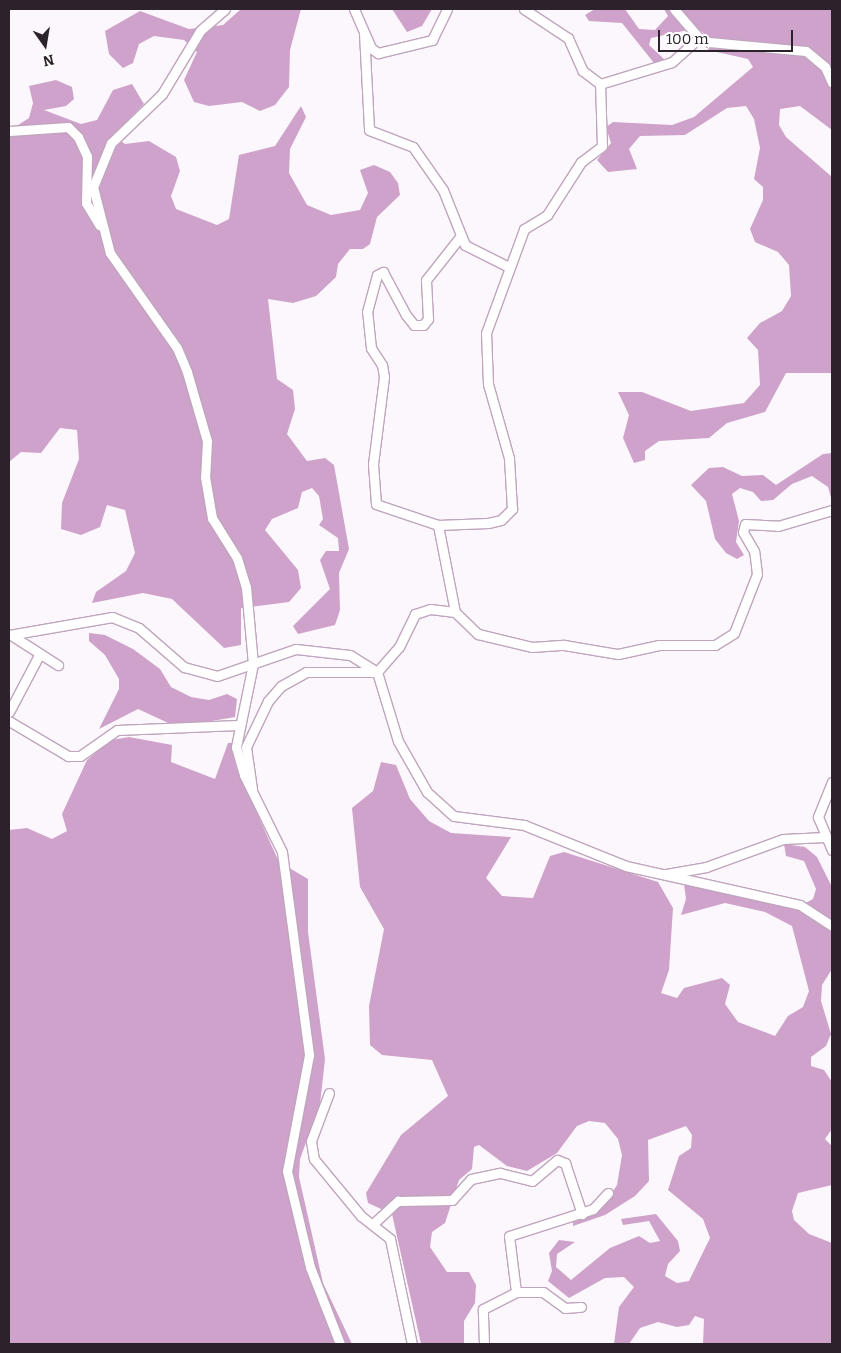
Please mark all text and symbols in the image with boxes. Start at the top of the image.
north arrow [20,20,70,70]
scale bar [661,20,796,52]
text: 100 m [666,30,709,48]
text: N [41,51,56,70]

